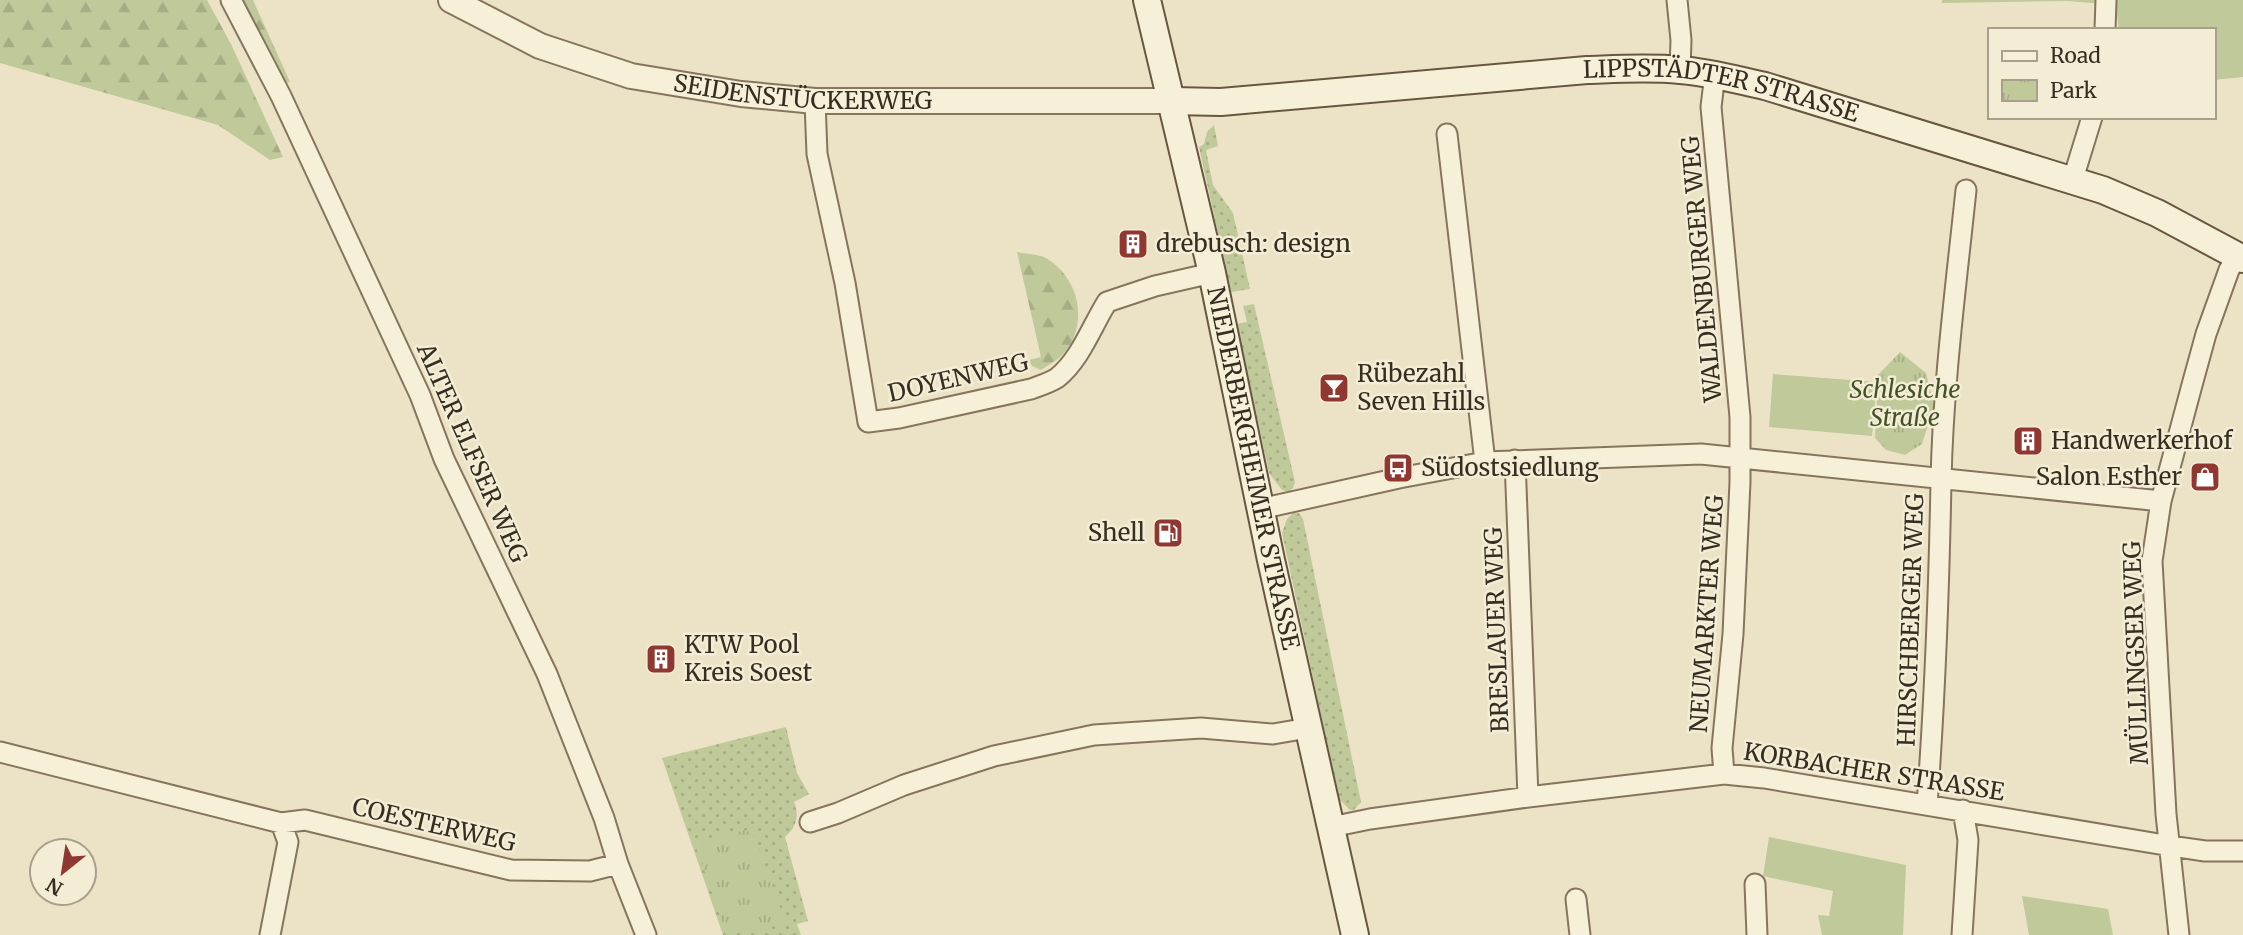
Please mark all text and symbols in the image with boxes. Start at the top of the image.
legend [1988,28,2215,119]
text: Road [2050,42,2101,69]
street label: LIPPSTÄDTER STRASSE [1583,52,1864,129]
street label: SEIDENSTÜCKERWEG [671,67,933,116]
text: Park [2050,77,2097,104]
street label: WALDENBURGER WEG [1674,134,1729,404]
building icon: drebusch: design [1116,227,1150,261]
place label: drebusch: design [1156,228,1351,259]
street label: NIEDERBERGHEIMER STRASSE [1200,284,1307,653]
street label: ALTER ELFSER WEG [410,337,535,568]
street label: DOYENWEG [885,346,1032,409]
place label: Rübezahl Seven Hills [1357,358,1485,417]
bar icon: Rübezahl Seven Hills [1317,371,1351,405]
park label: Schlesiche Straße [1849,374,1961,433]
building icon: Handwerkerhof [2011,424,2045,458]
place label: Handwerkerhof [2051,425,2233,456]
bus stop icon: Südostsiedlung [1381,451,1415,485]
place label: Südostsiedlung [1421,452,1599,483]
shop icon: Salon Esther [2188,460,2222,494]
place label: Salon Esther [2036,461,2182,492]
street label: HIRSCHBERGER WEG [1891,492,1930,747]
street label: NEUMARKTER WEG [1683,493,1730,734]
fuel station icon: Shell [1151,516,1185,550]
place label: Shell [1088,517,1145,548]
street label: BRESLAUER WEG [1477,526,1516,733]
street label: MÜLLINGSER WEG [2116,540,2155,765]
place label: KTW Pool Kreis Soest [684,629,813,688]
building icon: KTW Pool Kreis Soest [644,642,678,676]
street label: KORBACHER STRASSE [1741,736,2007,808]
street label: COESTERWEG [349,791,519,859]
north arrow [28,837,98,907]
text: N [42,873,67,901]

